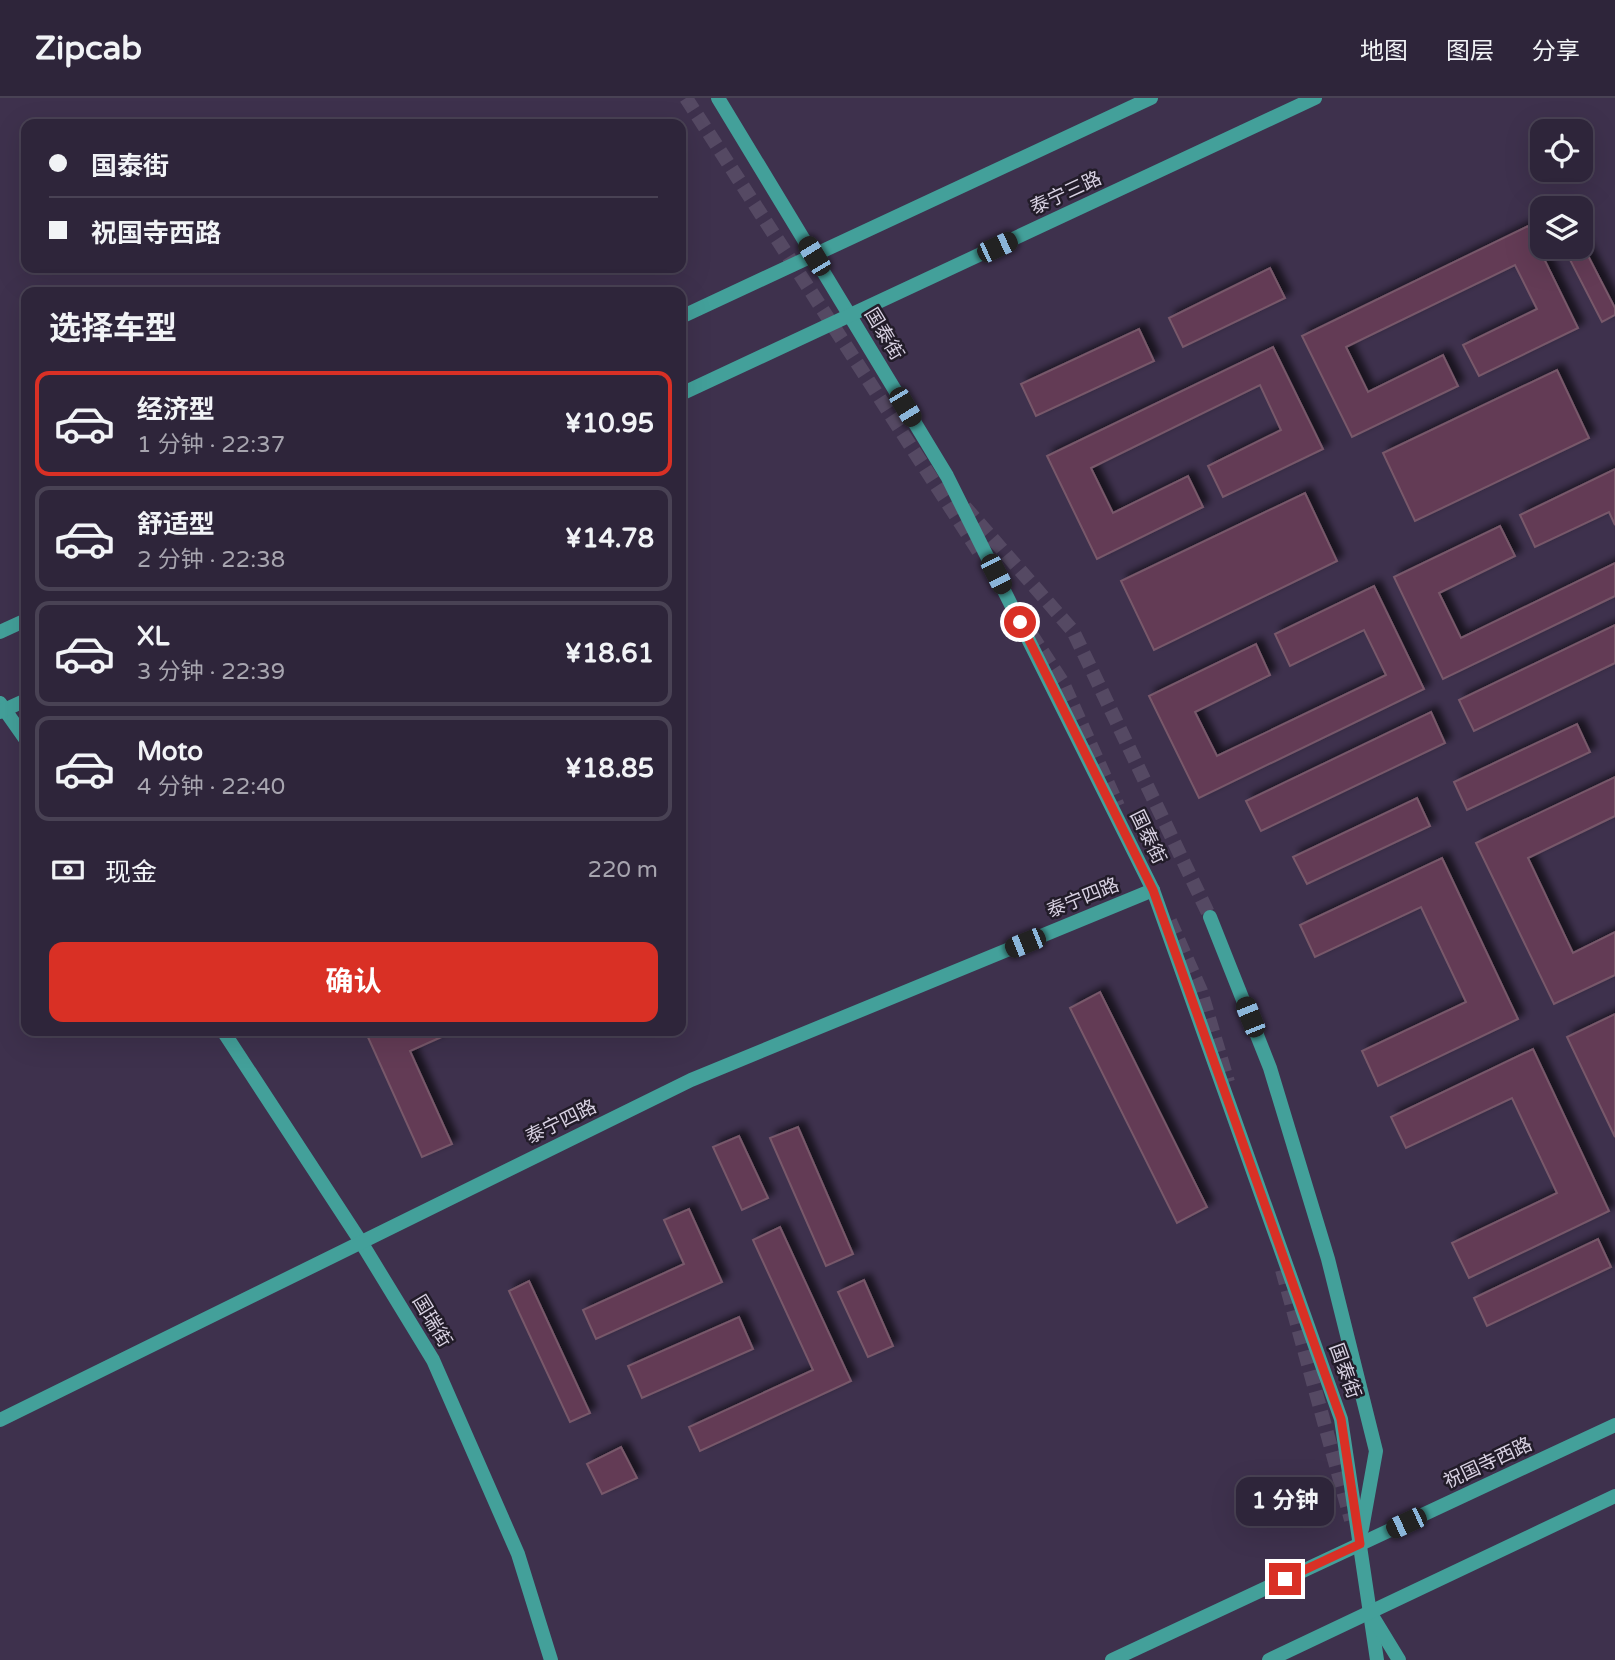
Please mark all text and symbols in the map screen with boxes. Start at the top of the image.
text: Zipcab [35,29,142,68]
text: 地图 [1360,37,1408,66]
text: 图层 [1446,37,1494,66]
text: 分享 [1532,37,1580,66]
map controls [1530,119,1593,259]
button: locate [1530,119,1593,182]
text: 国泰街 [91,151,169,182]
street label: 泰宁三路 [1027,167,1105,219]
button: layers [1530,196,1593,259]
text: 祝国寺西路 [91,218,221,249]
car [974,229,1021,265]
car [795,233,834,279]
street label: 国泰街 [860,304,908,364]
text: 选择车型 [49,310,177,348]
car [886,384,925,430]
icon: car [53,392,116,455]
text: 经济型 [137,394,215,425]
text: ¥10.95 [565,408,654,439]
text: 1 分钟 · 22:37 [137,431,285,459]
icon: car [53,507,116,570]
text: 舒适型 [137,509,215,540]
text: ¥14.78 [565,523,654,554]
text: 2 分钟 · 22:38 [137,546,285,574]
car [978,551,1015,597]
route start [1004,606,1036,638]
text: XL [137,621,169,652]
icon: car [53,622,116,685]
text: ¥18.61 [565,638,654,669]
text: 3 分钟 · 22:39 [137,658,285,686]
text: Moto [137,736,203,767]
icon: car [53,737,116,800]
text: ¥18.85 [565,753,654,784]
text: 4 分钟 · 22:40 [137,773,285,801]
street label: 国泰街 [1126,807,1170,867]
icon: cash [49,851,87,889]
text: 220 m [588,856,658,884]
text: 现金 [105,857,157,888]
street label: 泰宁四路 [1044,874,1122,922]
car [1002,925,1049,961]
button: 确认 [49,942,658,1022]
car [1233,994,1268,1040]
street label: 泰宁四路 [522,1095,600,1149]
street label: 国瑞街 [408,1291,456,1351]
street label: 国泰街 [1325,1340,1365,1402]
street label: 祝国寺西路 [1440,1433,1536,1493]
callout: 1 分钟 [1236,1478,1334,1526]
text: 1 分钟 [1252,1487,1318,1515]
car [1383,1505,1430,1541]
route end [1269,1563,1301,1595]

